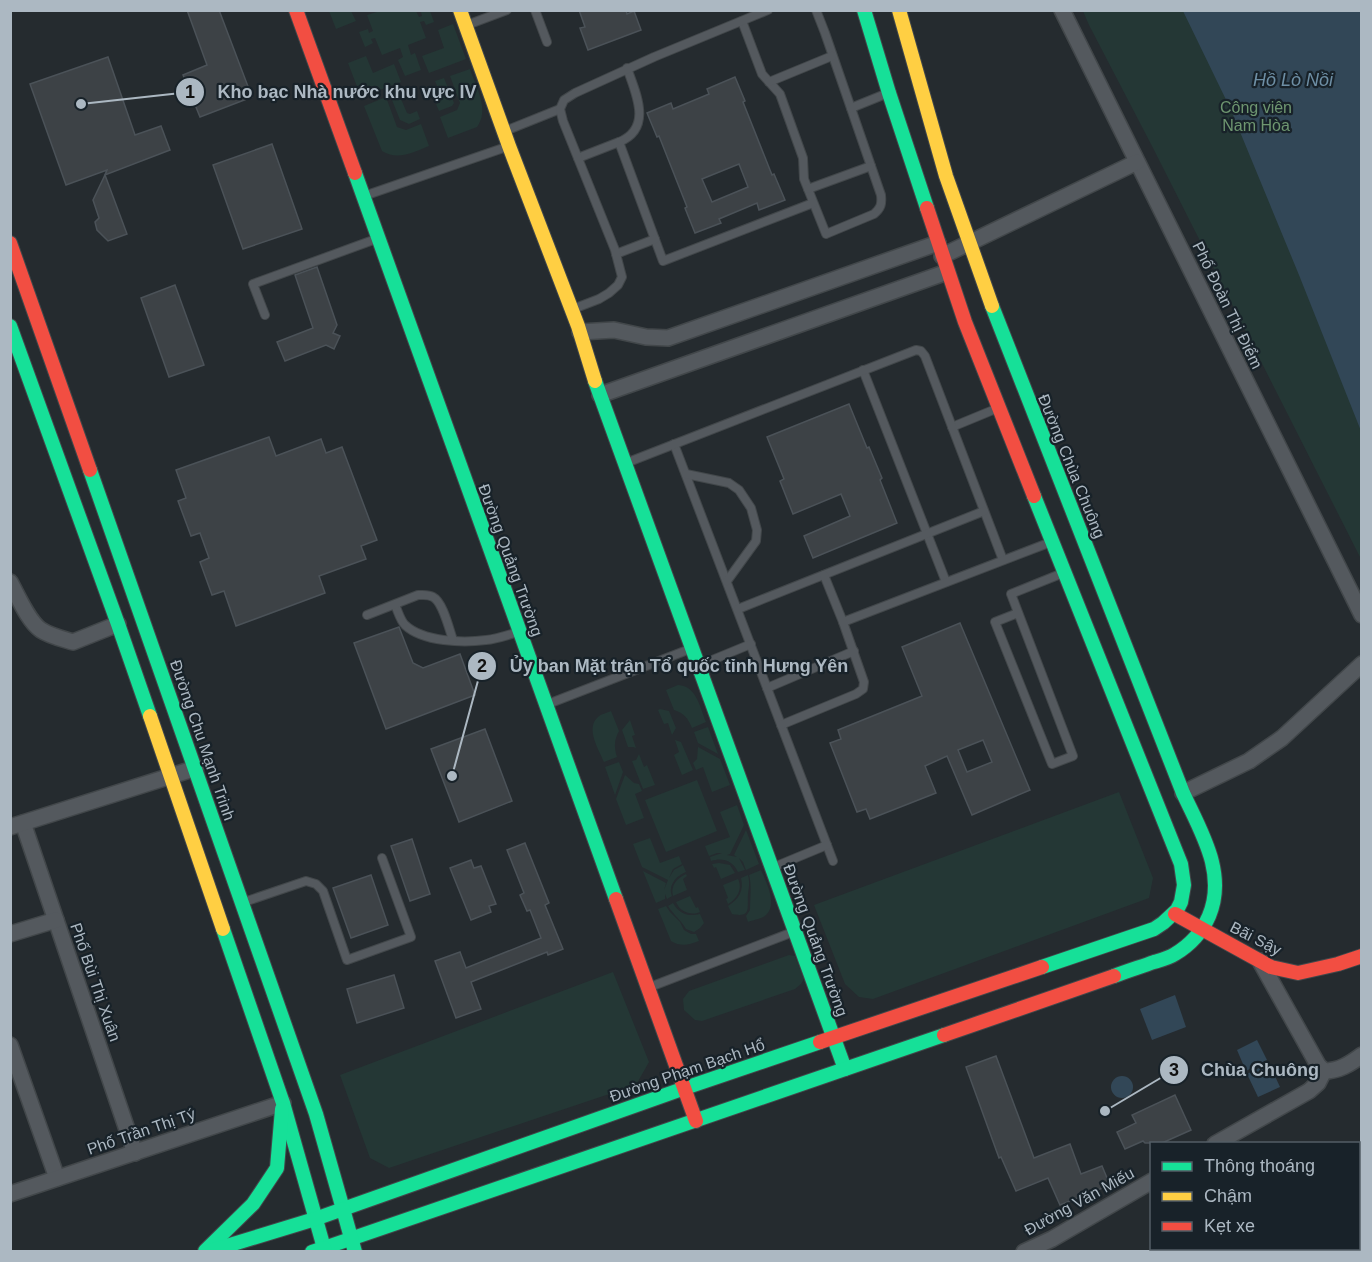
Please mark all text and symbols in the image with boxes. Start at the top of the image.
water label: Hồ Lò Nồi [1253,70,1334,90]
callout: Kho bạc Nhà nước khu vực IV [175,74,488,110]
text: 1 [185,82,195,102]
text: Kho bạc Nhà nước khu vực IV [218,82,476,102]
park label: Công viên Nam Hòa [1220,99,1292,134]
street label: Phố Đoàn Thị Điểm [1189,239,1266,372]
street label: Đường Chùa Chuông [1035,392,1108,541]
street label: Đường Quảng Trường [475,482,546,639]
callout: Ủy ban Mặt trận Tổ quốc tỉnh Hưng Yên [467,648,860,684]
text: Ủy ban Mặt trận Tổ quốc tỉnh Hưng Yên [510,655,848,676]
text: 2 [477,656,487,676]
street label: Đường Chu Mạnh Trinh [167,658,238,823]
street label: Đường Quảng Trường [780,862,851,1019]
street label: Bãi Sậy [1227,918,1284,959]
street label: Phố Bùi Thị Xuân [67,921,124,1044]
street label: Đường Phạm Bạch Hổ [608,1036,767,1105]
callout: Chùa Chuông [1159,1052,1331,1088]
text: 3 [1169,1060,1179,1080]
text: Chùa Chuông [1201,1060,1319,1080]
street label: Phố Trần Thị Tý [85,1105,197,1158]
legend [1150,1142,1360,1250]
text: Thông thoáng [1204,1156,1315,1176]
street label: Đường Văn Miếu [1022,1164,1137,1239]
text: Chậm [1204,1186,1252,1206]
text: Kẹt xe [1204,1216,1255,1236]

